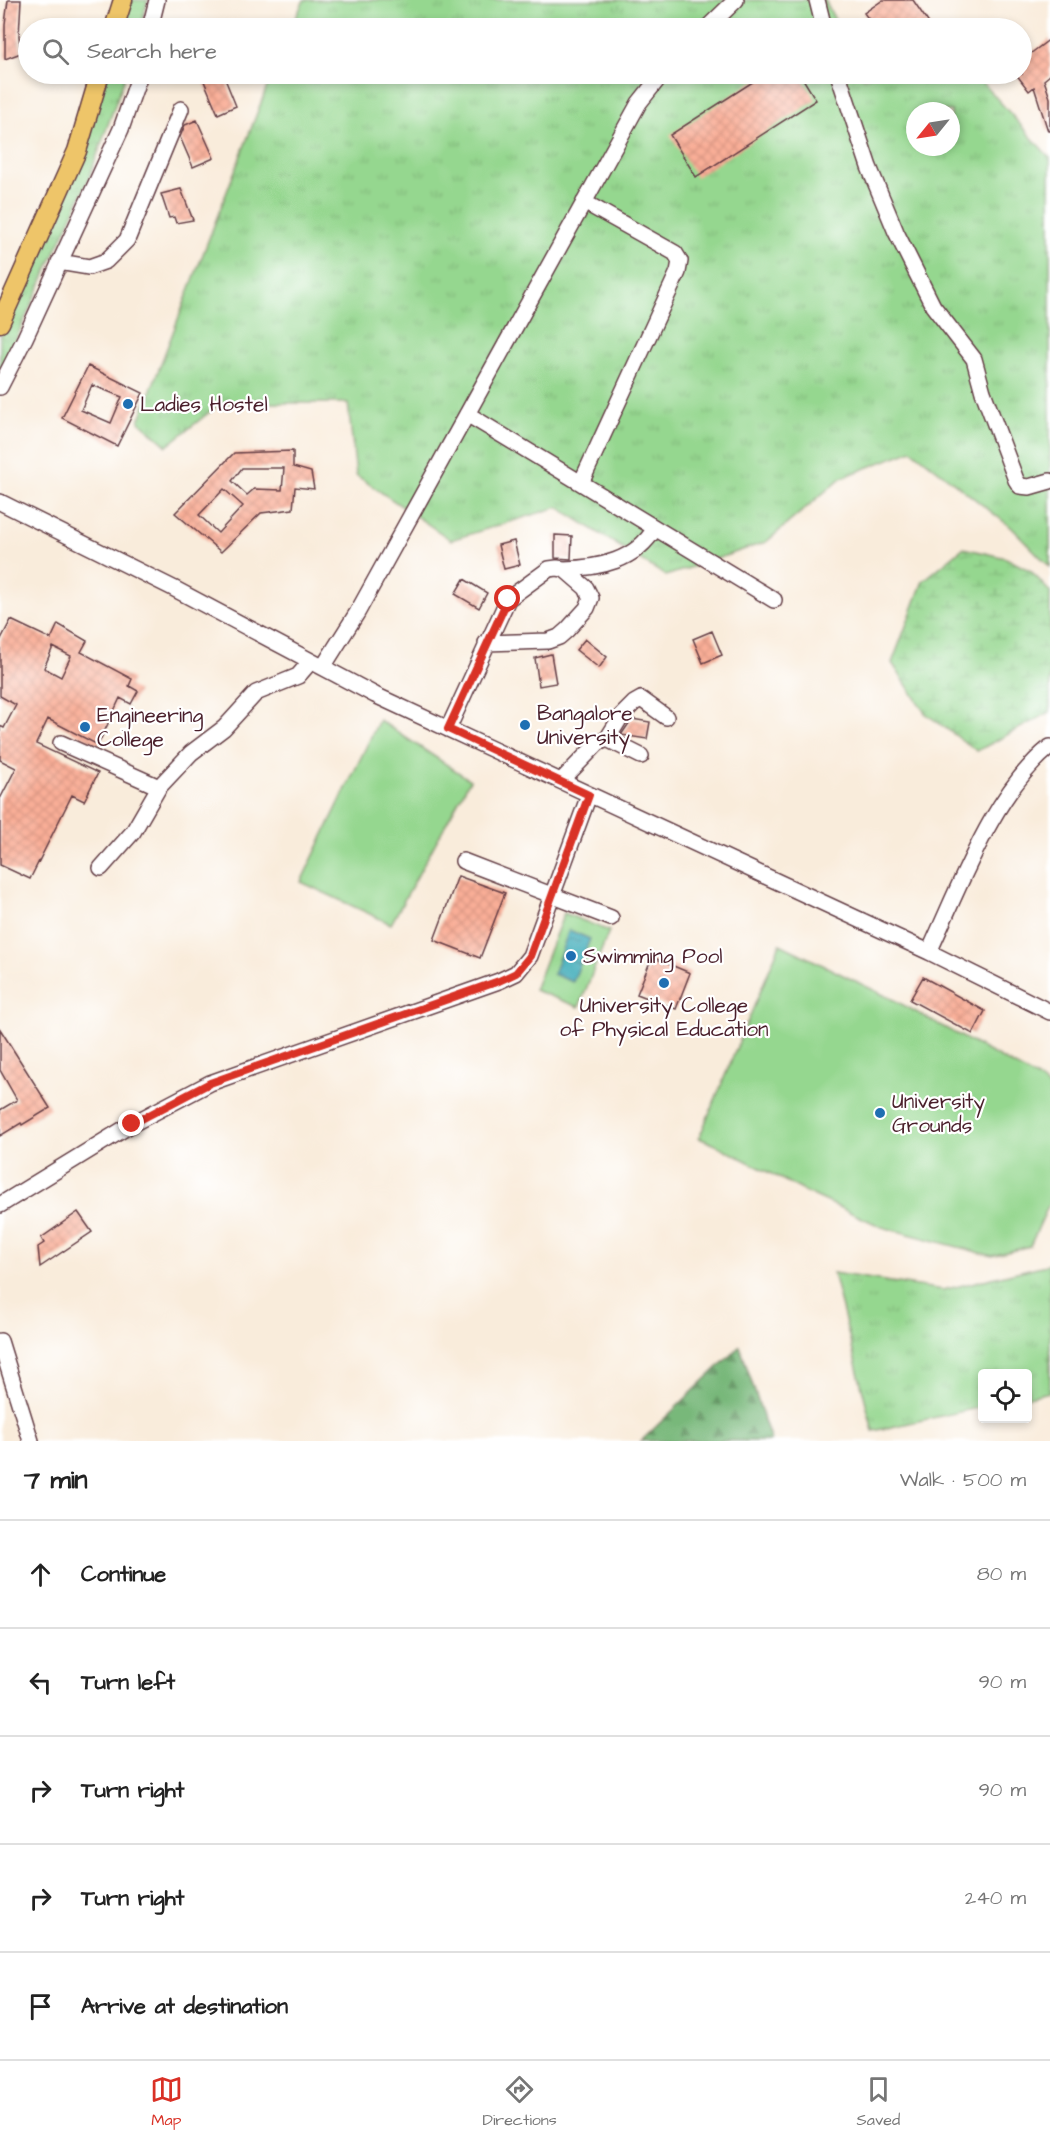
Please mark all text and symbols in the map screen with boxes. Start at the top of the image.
search box [18,18,1032,84]
icon: search [39,35,72,68]
text: Search here [87,36,217,67]
north arrow [906,102,960,156]
place label: Ladies Hostel [140,390,268,419]
marker: Ladies Hostel [121,397,135,411]
route start [494,585,520,611]
place label: Bangalore University [537,699,633,754]
place label: Engineering College [97,701,203,756]
marker: Bangalore University [518,718,532,732]
marker: Engineering College [78,720,92,734]
place label: Swimming Pool [583,942,723,973]
marker: Swimming Pool [564,949,578,963]
marker: University College of Physical Education [657,976,671,990]
place label: University College of Physical Education [559,991,769,1046]
place label: University Grounds [892,1087,986,1140]
marker: University Grounds [873,1106,887,1120]
route end [118,1110,144,1136]
map controls [978,1369,1032,1423]
button: locate [978,1369,1032,1423]
text: 7 min [24,1462,88,1498]
text: Walk · 500 m [900,1466,1026,1494]
icon: ahead [24,1558,57,1591]
text: Continue [81,1559,166,1590]
text: 80 m [977,1560,1026,1588]
icon: left [24,1666,57,1699]
text: Turn left [81,1667,175,1698]
text: 90 m [978,1668,1026,1696]
icon: right [24,1774,57,1807]
text: Turn right [81,1775,184,1806]
text: 90 m [978,1776,1026,1804]
icon: right [24,1882,57,1915]
text: Turn right [81,1883,184,1914]
text: 240 m [965,1884,1026,1912]
icon: arrive [24,1990,57,2023]
text: Arrive at destination [81,1991,288,2022]
tab: Map [150,2073,183,2131]
tab: Directions [483,2073,557,2131]
tab: Saved [857,2073,900,2131]

